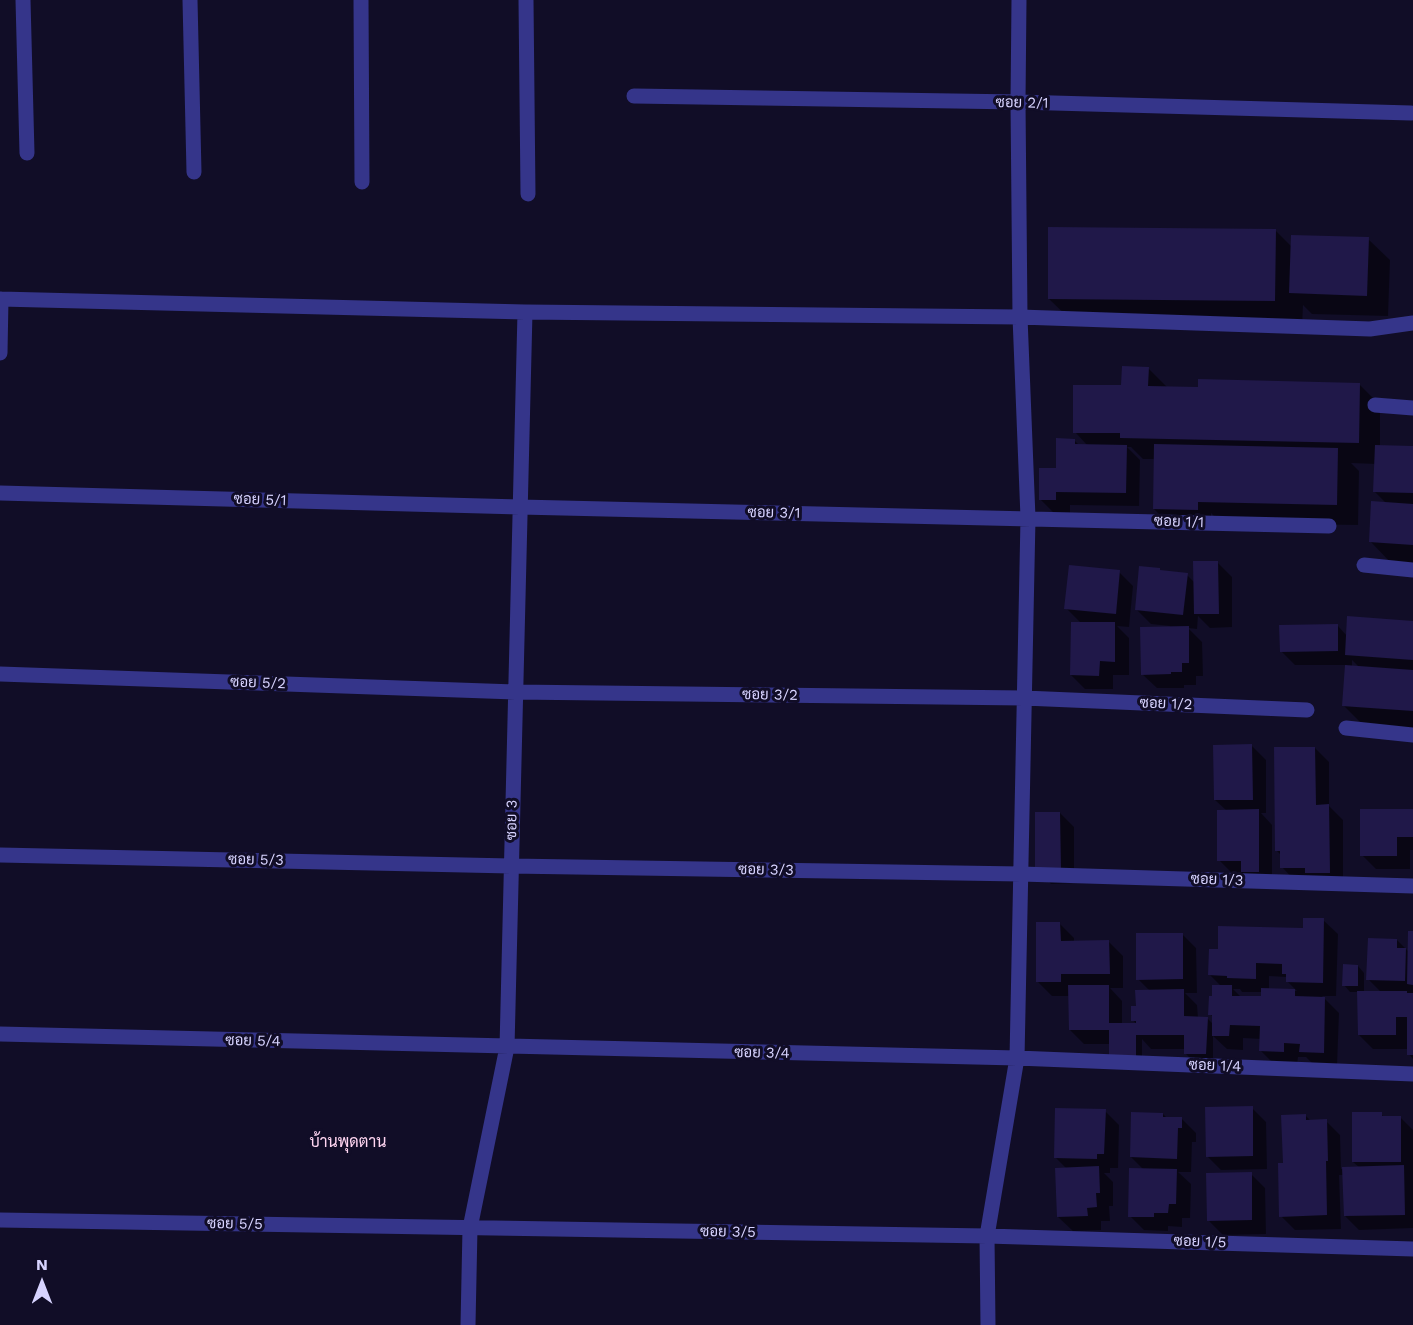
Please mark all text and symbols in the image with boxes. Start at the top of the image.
street label: ซอย 2/1 [995,94,1049,112]
street label: ซอย 5/1 [233,490,287,510]
street label: ซอย 3/1 [747,504,801,522]
street label: ซอย 1/1 [1154,512,1204,532]
street label: ซอย 5/2 [230,673,286,693]
street label: ซอย 3/2 [742,686,798,704]
street label: ซอย 1/2 [1139,694,1193,714]
street label: ซอย 3 [503,800,521,840]
street label: ซอย 5/3 [228,851,284,869]
street label: ซอย 3/3 [738,861,794,879]
street label: ซอย 1/3 [1190,870,1244,890]
street label: ซอย 5/4 [225,1032,281,1050]
street label: ซอย 3/4 [734,1044,790,1062]
street label: ซอย 1/4 [1188,1056,1242,1076]
district label: บ้านพุดตาน [310,1132,386,1152]
street label: ซอย 5/5 [207,1215,263,1233]
street label: ซอย 3/5 [700,1223,756,1241]
street label: ซอย 1/5 [1173,1232,1227,1252]
north arrow [12,1253,72,1313]
text: N [36,1255,48,1274]

